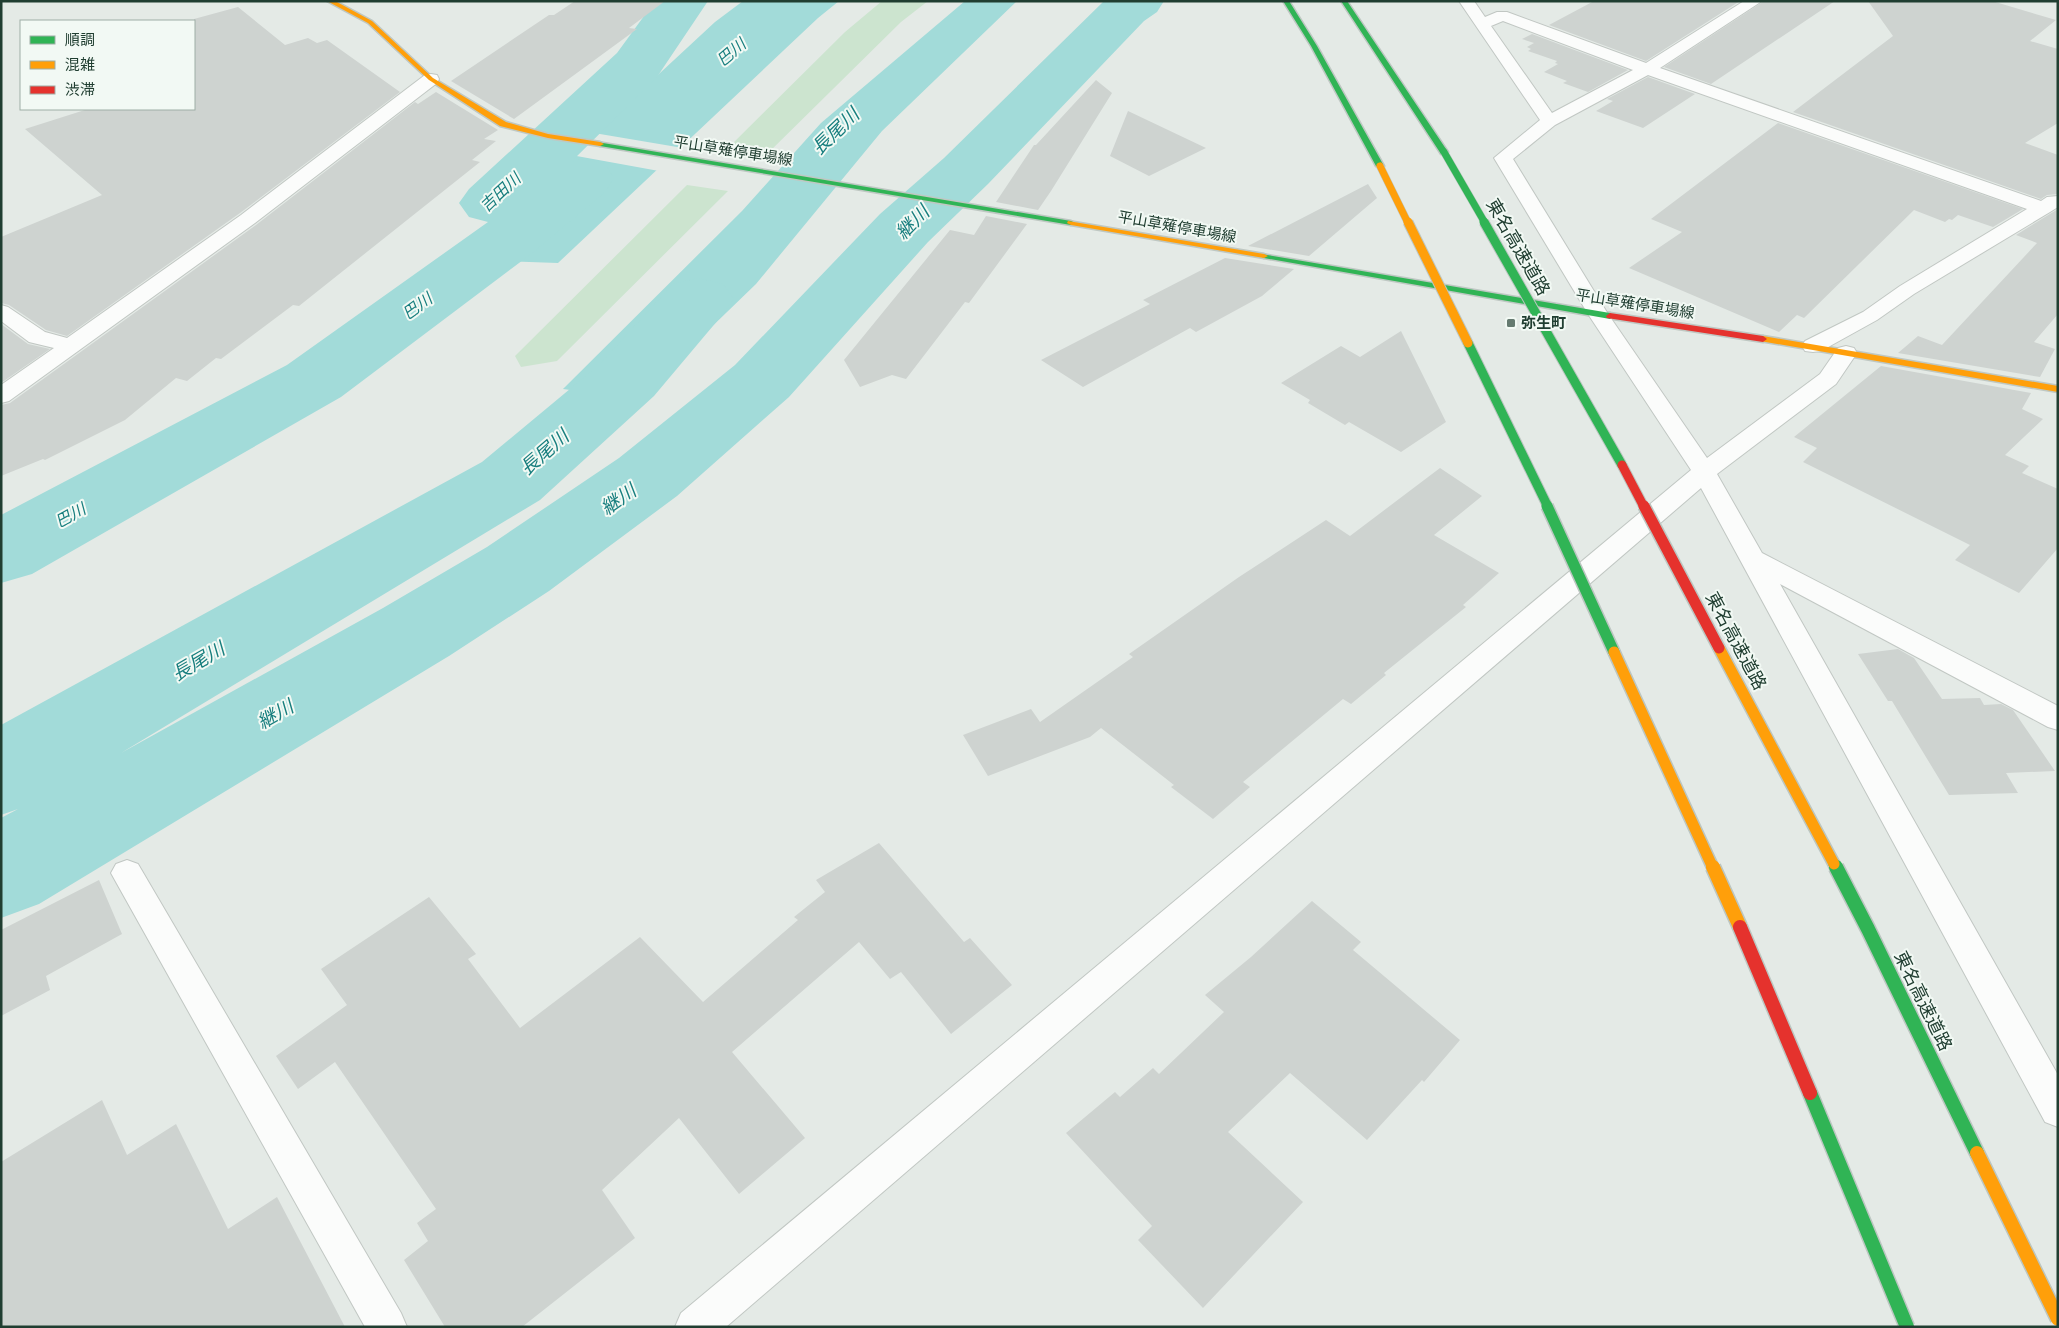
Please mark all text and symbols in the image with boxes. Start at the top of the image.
legend [20,20,195,110]
text: 順調 [65,29,95,49]
water label: 巴川 [712,32,752,71]
text: 混雑 [65,54,95,74]
text: 渋滞 [65,79,95,99]
water label: 長尾川 [805,100,866,160]
street label: 平山草薙停車場線 [672,131,794,169]
water label: 吉田川 [475,166,527,216]
street label: 東名高速道路 [1481,194,1556,299]
water label: 継川 [889,198,936,245]
street label: 平山草薙停車場線 [1116,206,1238,246]
street label: 平山草薙停車場線 [1574,284,1696,322]
water label: 巴川 [398,287,438,324]
place label: 弥生町 [1521,312,1566,332]
marker: 弥生町 [1505,317,1517,329]
water label: 長尾川 [514,422,576,481]
water label: 継川 [595,476,643,521]
water label: 巴川 [51,497,91,532]
street label: 東名高速道路 [1701,587,1773,694]
water label: 長尾川 [167,634,231,687]
water label: 継川 [252,692,300,735]
street label: 東名高速道路 [1889,947,1958,1054]

